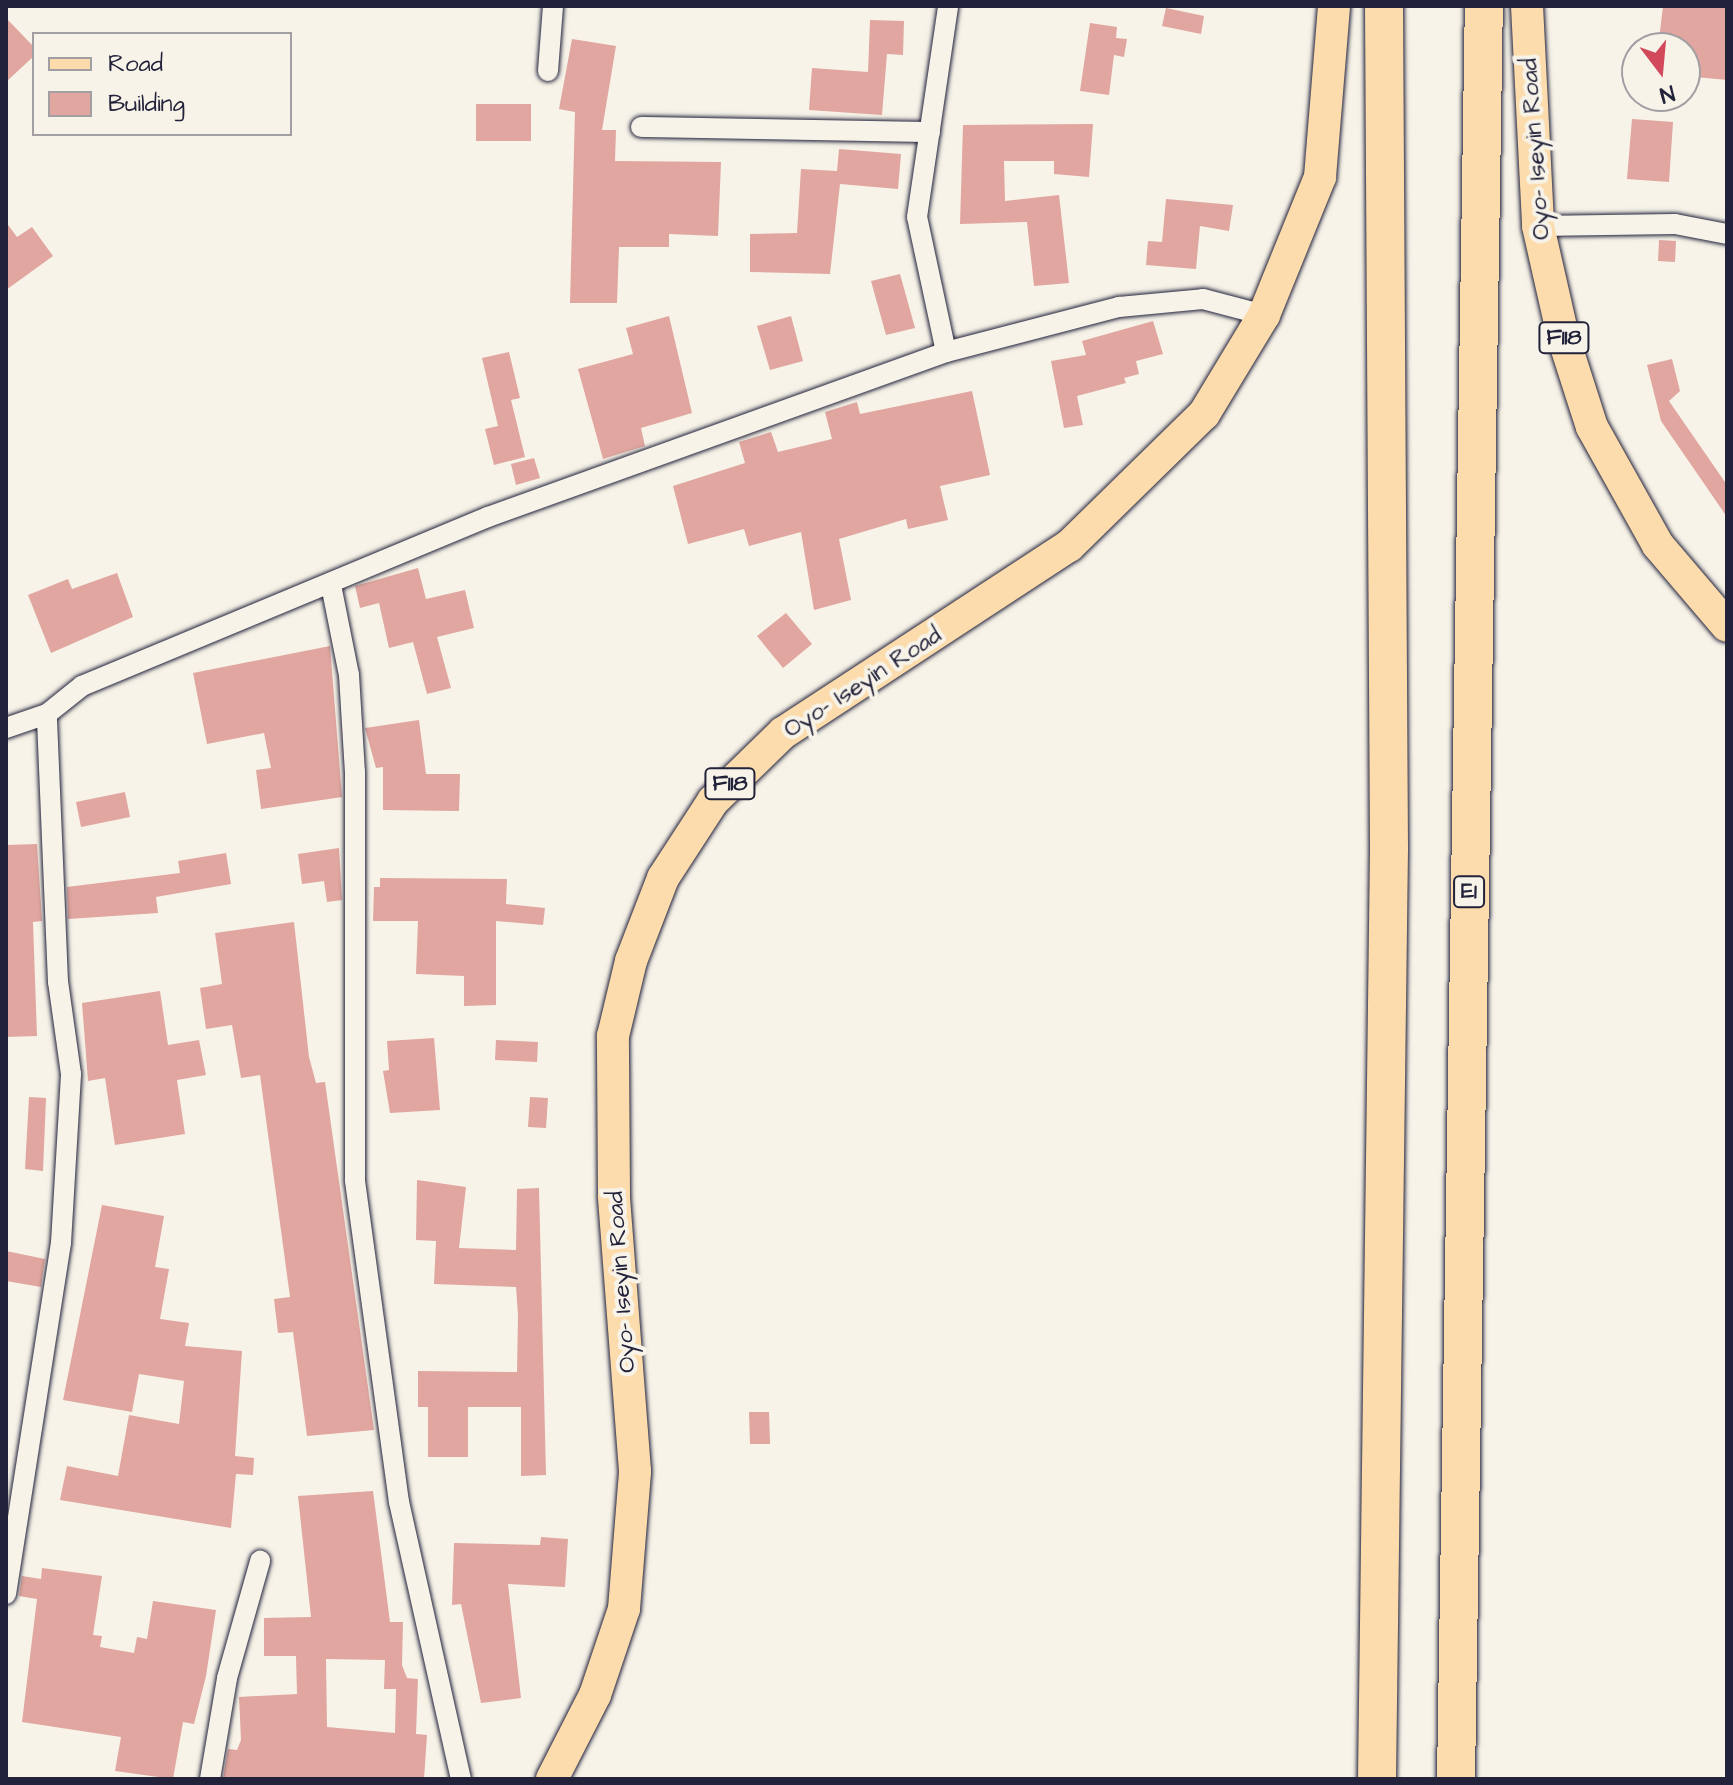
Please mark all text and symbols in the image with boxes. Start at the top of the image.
legend [32,32,292,136]
north arrow [1621,32,1701,112]
text: Road [108,47,163,81]
street label: Oyo- Iseyin Road [1515,57,1557,241]
text: N [1656,77,1678,110]
text: Building [108,87,185,121]
road number: F118 [1538,320,1590,356]
street label: Oyo- Iseyin Road [779,621,947,745]
road number: F118 [704,766,756,802]
road number: E1 [1453,874,1485,910]
street label: Oyo- Iseyin Road [601,1190,643,1374]

